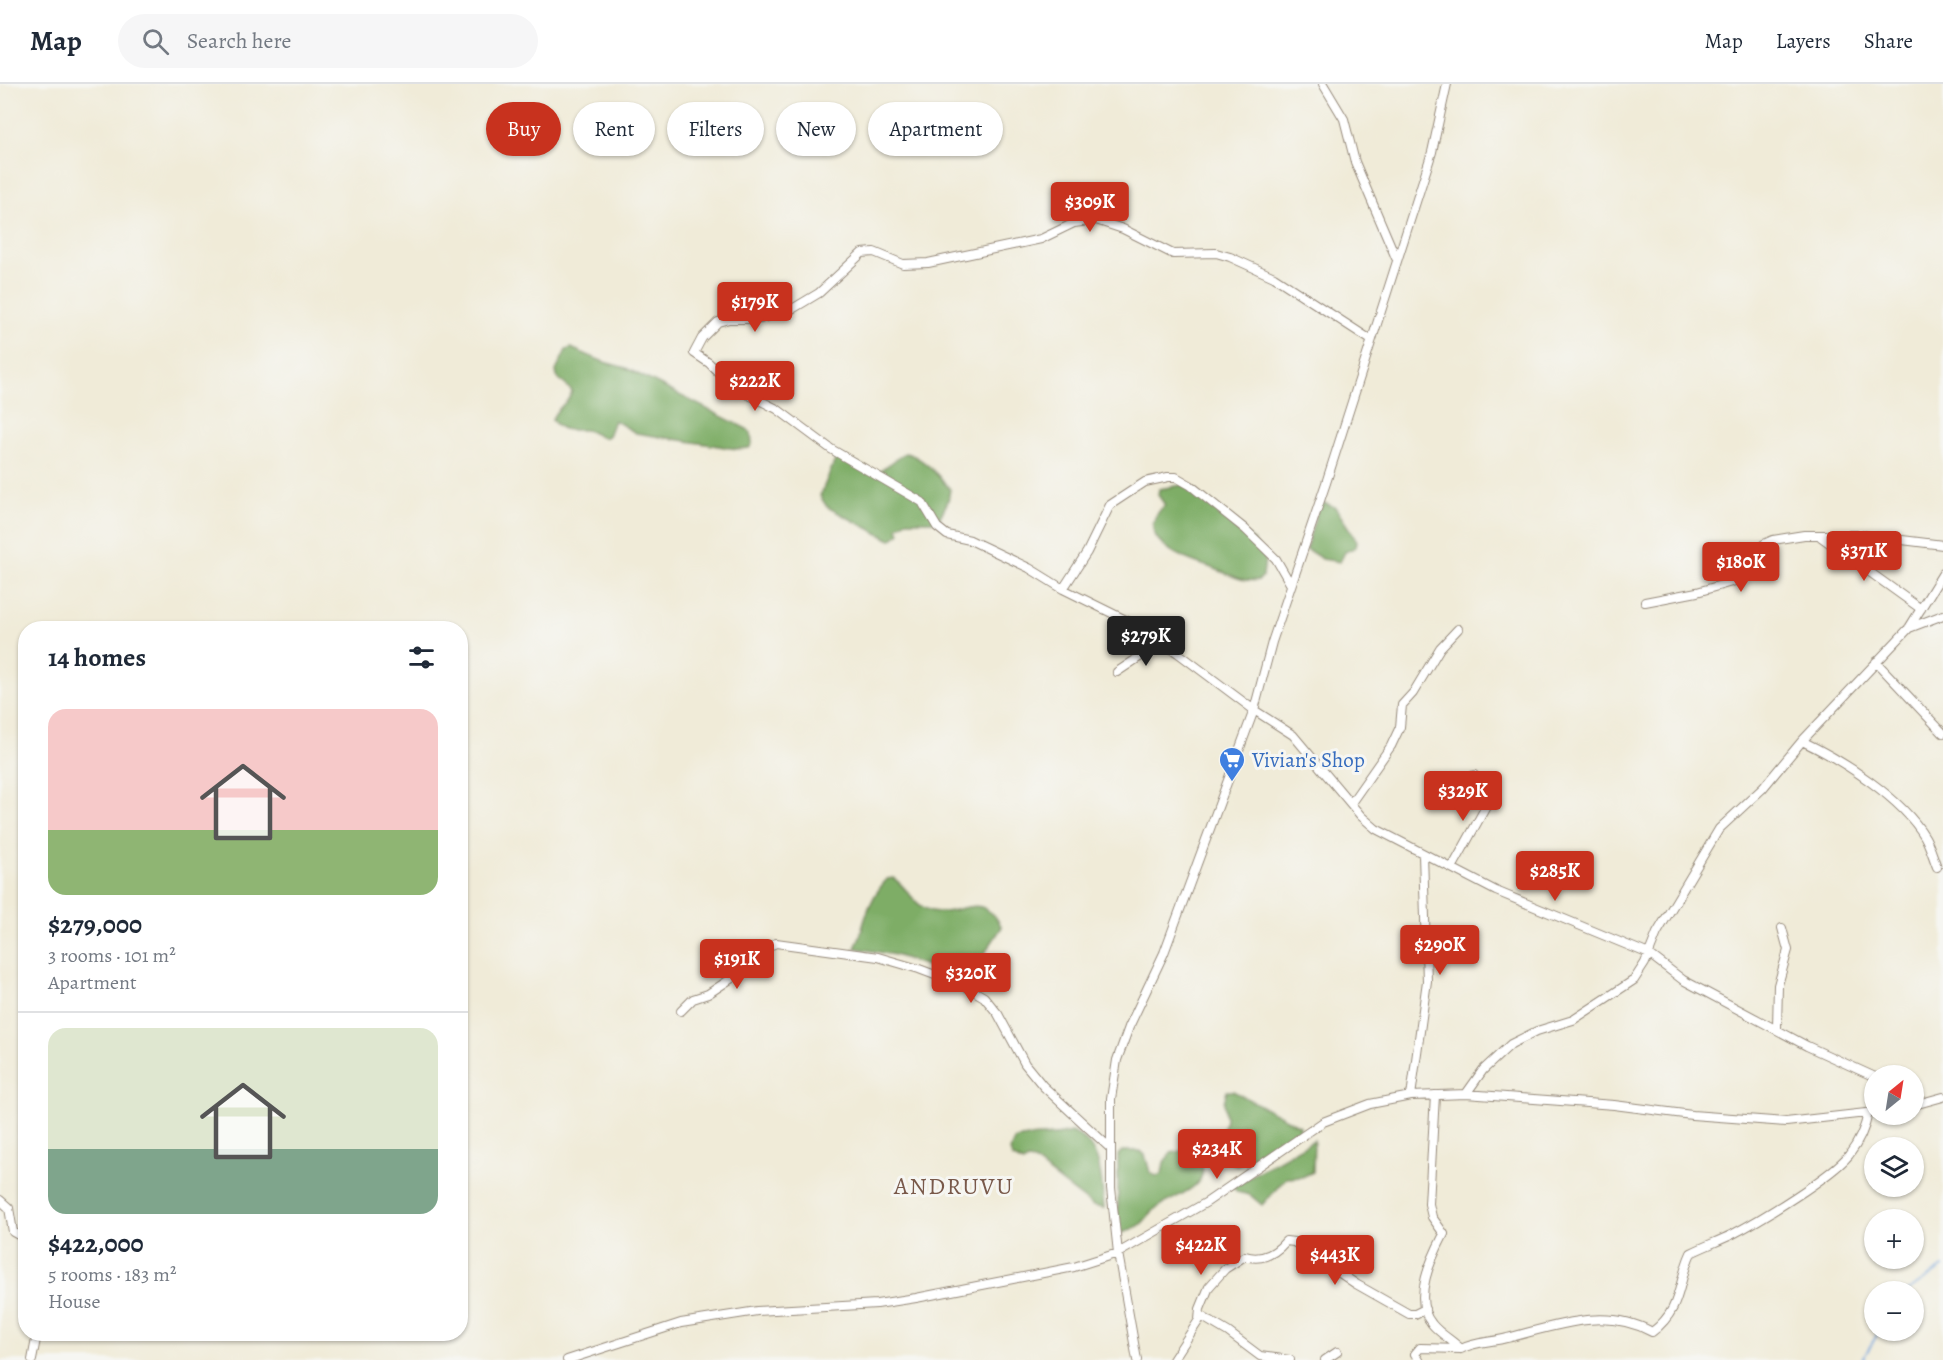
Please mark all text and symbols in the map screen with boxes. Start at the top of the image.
search box [118,14,538,68]
text: Map [30,22,82,60]
icon: search [139,25,172,58]
text: Search here [187,26,291,56]
text: Map [1704,27,1743,55]
text: Layers [1776,27,1831,55]
text: Share [1864,27,1913,55]
chip: Buy [486,102,561,156]
chip: Rent [573,102,655,156]
chip: Filters [667,102,764,156]
chip: New [776,102,856,156]
chip: Apartment [868,102,1003,156]
pin: $309K [1048,182,1132,233]
text: $309K [1065,188,1115,215]
pin: $179K [713,282,797,333]
text: $179K [731,288,779,315]
pin: $222K [713,361,797,412]
text: $222K [729,367,781,394]
pin: $371K [1822,531,1906,582]
text: $371K [1841,537,1887,564]
pin: $180K [1699,542,1783,593]
text: $180K [1716,548,1766,575]
pin: $279K [1104,616,1188,667]
text: $279K [1121,622,1171,649]
text: 14 homes [48,640,146,675]
icon: filters [405,641,438,674]
supermarket icon: Vivian's Shop [1217,745,1247,783]
place label: Vivian's Shop [1251,746,1365,774]
icon: home [189,748,297,856]
pin: $329K [1421,771,1505,822]
text: $329K [1438,777,1488,804]
pin: $285K [1513,851,1597,902]
text: $285K [1530,857,1580,884]
text: $279,000 [48,907,142,942]
pin: $290K [1398,925,1482,976]
text: $290K [1414,931,1466,958]
pin: $191K [695,939,779,990]
text: 3 rooms · 101 m² [48,942,176,969]
text: $191K [714,945,760,972]
pin: $320K [929,953,1013,1004]
text: $320K [946,959,996,986]
text: Apartment [48,969,137,996]
north arrow [1864,1065,1924,1125]
map controls [1864,1065,1924,1341]
icon: home [189,1067,297,1175]
pin: $234K [1175,1129,1259,1180]
text: $234K [1192,1135,1242,1162]
button: layers [1864,1137,1924,1197]
district label: ANDRUVU [893,1170,1014,1202]
button: + [1864,1209,1924,1269]
pin: $422K [1159,1225,1243,1276]
text: $422,000 [48,1226,144,1261]
text: $422K [1175,1231,1227,1258]
pin: $443K [1293,1235,1377,1286]
text: $443K [1310,1241,1360,1268]
text: 5 rooms · 183 m² [48,1261,177,1288]
button: − [1864,1281,1924,1341]
text: House [48,1288,100,1315]

